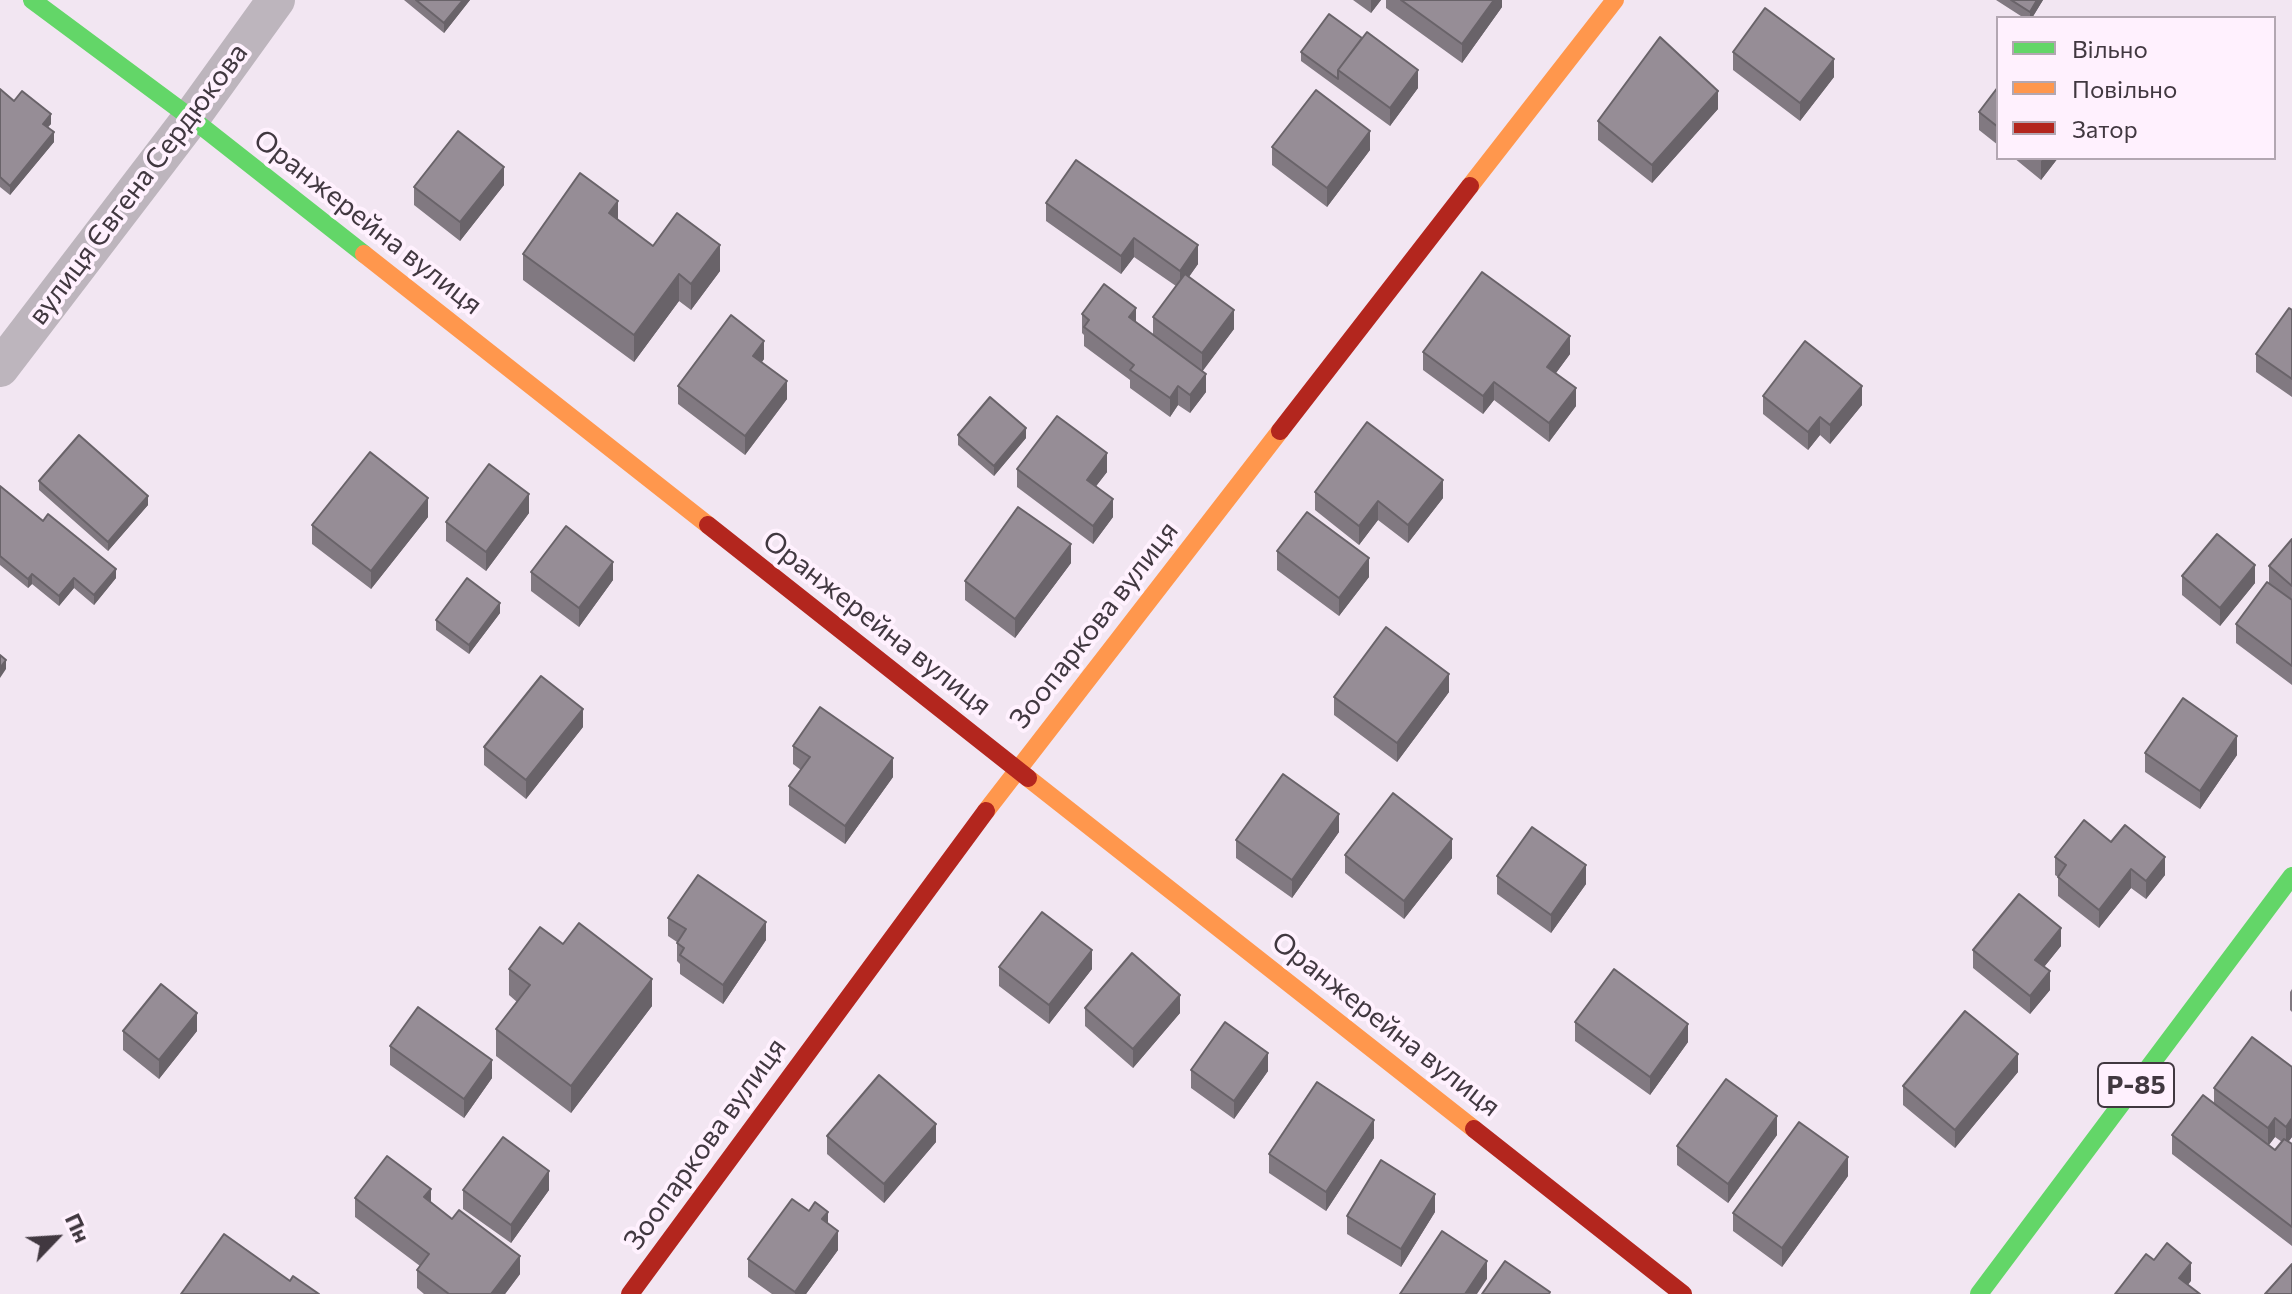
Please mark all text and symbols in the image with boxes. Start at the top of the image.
legend [1996,16,2276,160]
text: Вільно [2072,34,2148,63]
street label: вулиця Євгена Сердюкова [21,37,255,331]
text: Повільно [2072,74,2177,103]
text: Затор [2072,114,2138,143]
street label: Оранжерейна вулиця [247,122,489,322]
street label: Зоопаркова вулиця [1003,515,1185,735]
street label: Оранжерейна вулиця [756,523,998,723]
street label: Оранжерейна вулиця [1265,924,1507,1124]
street label: Зоопаркова вулиця [617,1032,793,1256]
road number: Р-85 [2098,1063,2174,1107]
north arrow [16,1198,96,1278]
text: Пн [60,1209,97,1247]

